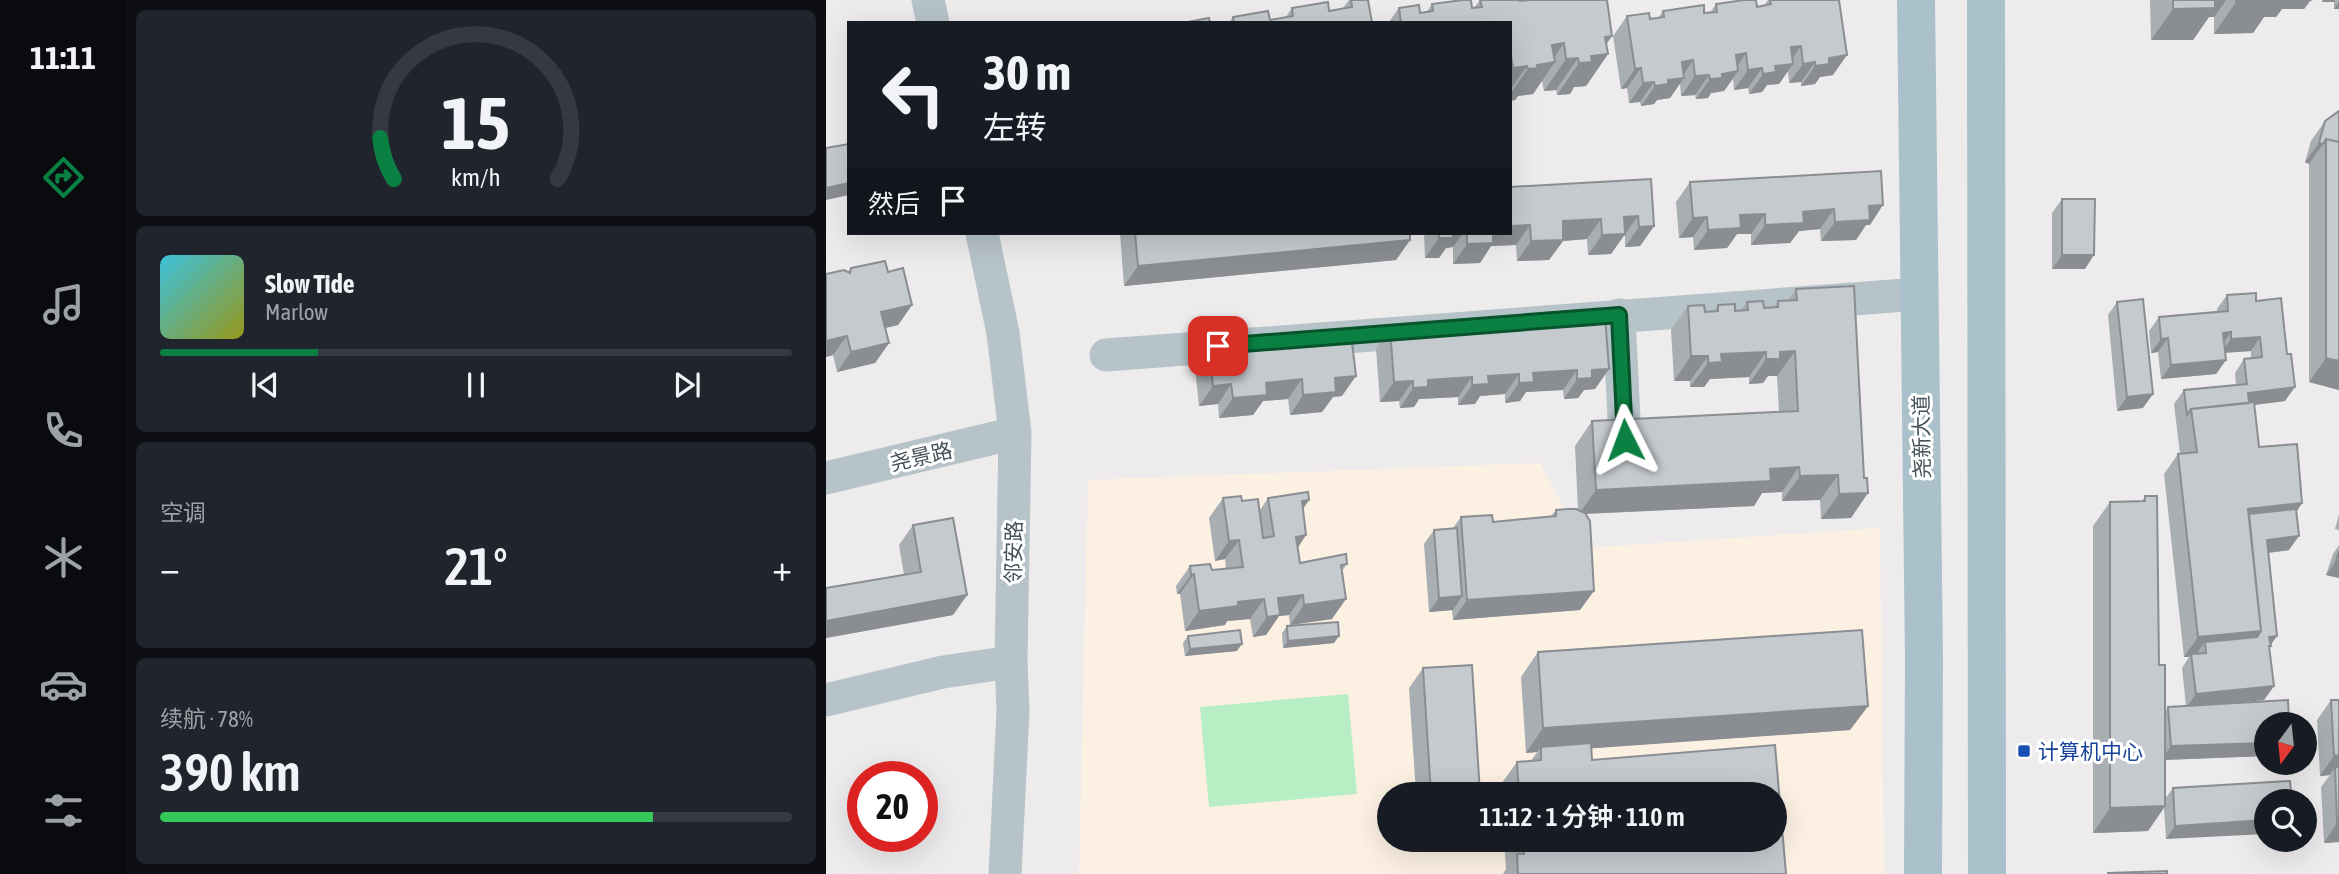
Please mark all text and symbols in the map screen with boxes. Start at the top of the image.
text: 11:11 [30,39,96,76]
text: 30 m [983,44,1071,100]
icon: left [868,49,959,140]
text: 15 [442,81,510,164]
text: 左转 [983,109,1047,146]
icon: directions [39,153,88,202]
text: km/h [451,163,501,191]
icon: arrive [934,182,972,220]
text: 然后 [868,189,920,219]
text: Slow Tide [265,269,355,299]
icon: music [39,280,88,329]
text: Marlow [265,299,328,325]
pin [1188,316,1248,376]
icon: arrive [1199,327,1237,365]
icon: previous [246,366,284,404]
icon: pause [457,366,495,404]
icon: next [668,366,706,404]
street label: 尧新大道 [1908,395,1934,479]
position arrow [1588,403,1662,477]
icon: phone [39,406,88,455]
street label: 尧景路 [888,437,954,475]
text: 空调 [160,500,206,526]
street label: 邻安路 [1000,520,1026,584]
icon: climate [39,533,88,582]
text: 21° [444,536,508,596]
text: − [160,546,180,589]
text: + [772,546,792,589]
icon: car [39,660,88,709]
text: 续航 · 78% [160,706,253,732]
north arrow [2254,712,2317,775]
map controls [2254,712,2317,852]
place label: 计算机中心 [2038,739,2143,763]
text: 390 km [160,742,301,802]
marker: 计算机中心 [2016,743,2032,759]
speed limit sign: 20 [847,761,938,852]
icon: filters [39,786,88,835]
button: search [2254,789,2317,852]
text: 11:12 · 1 分钟 · 110 m [1479,802,1685,832]

